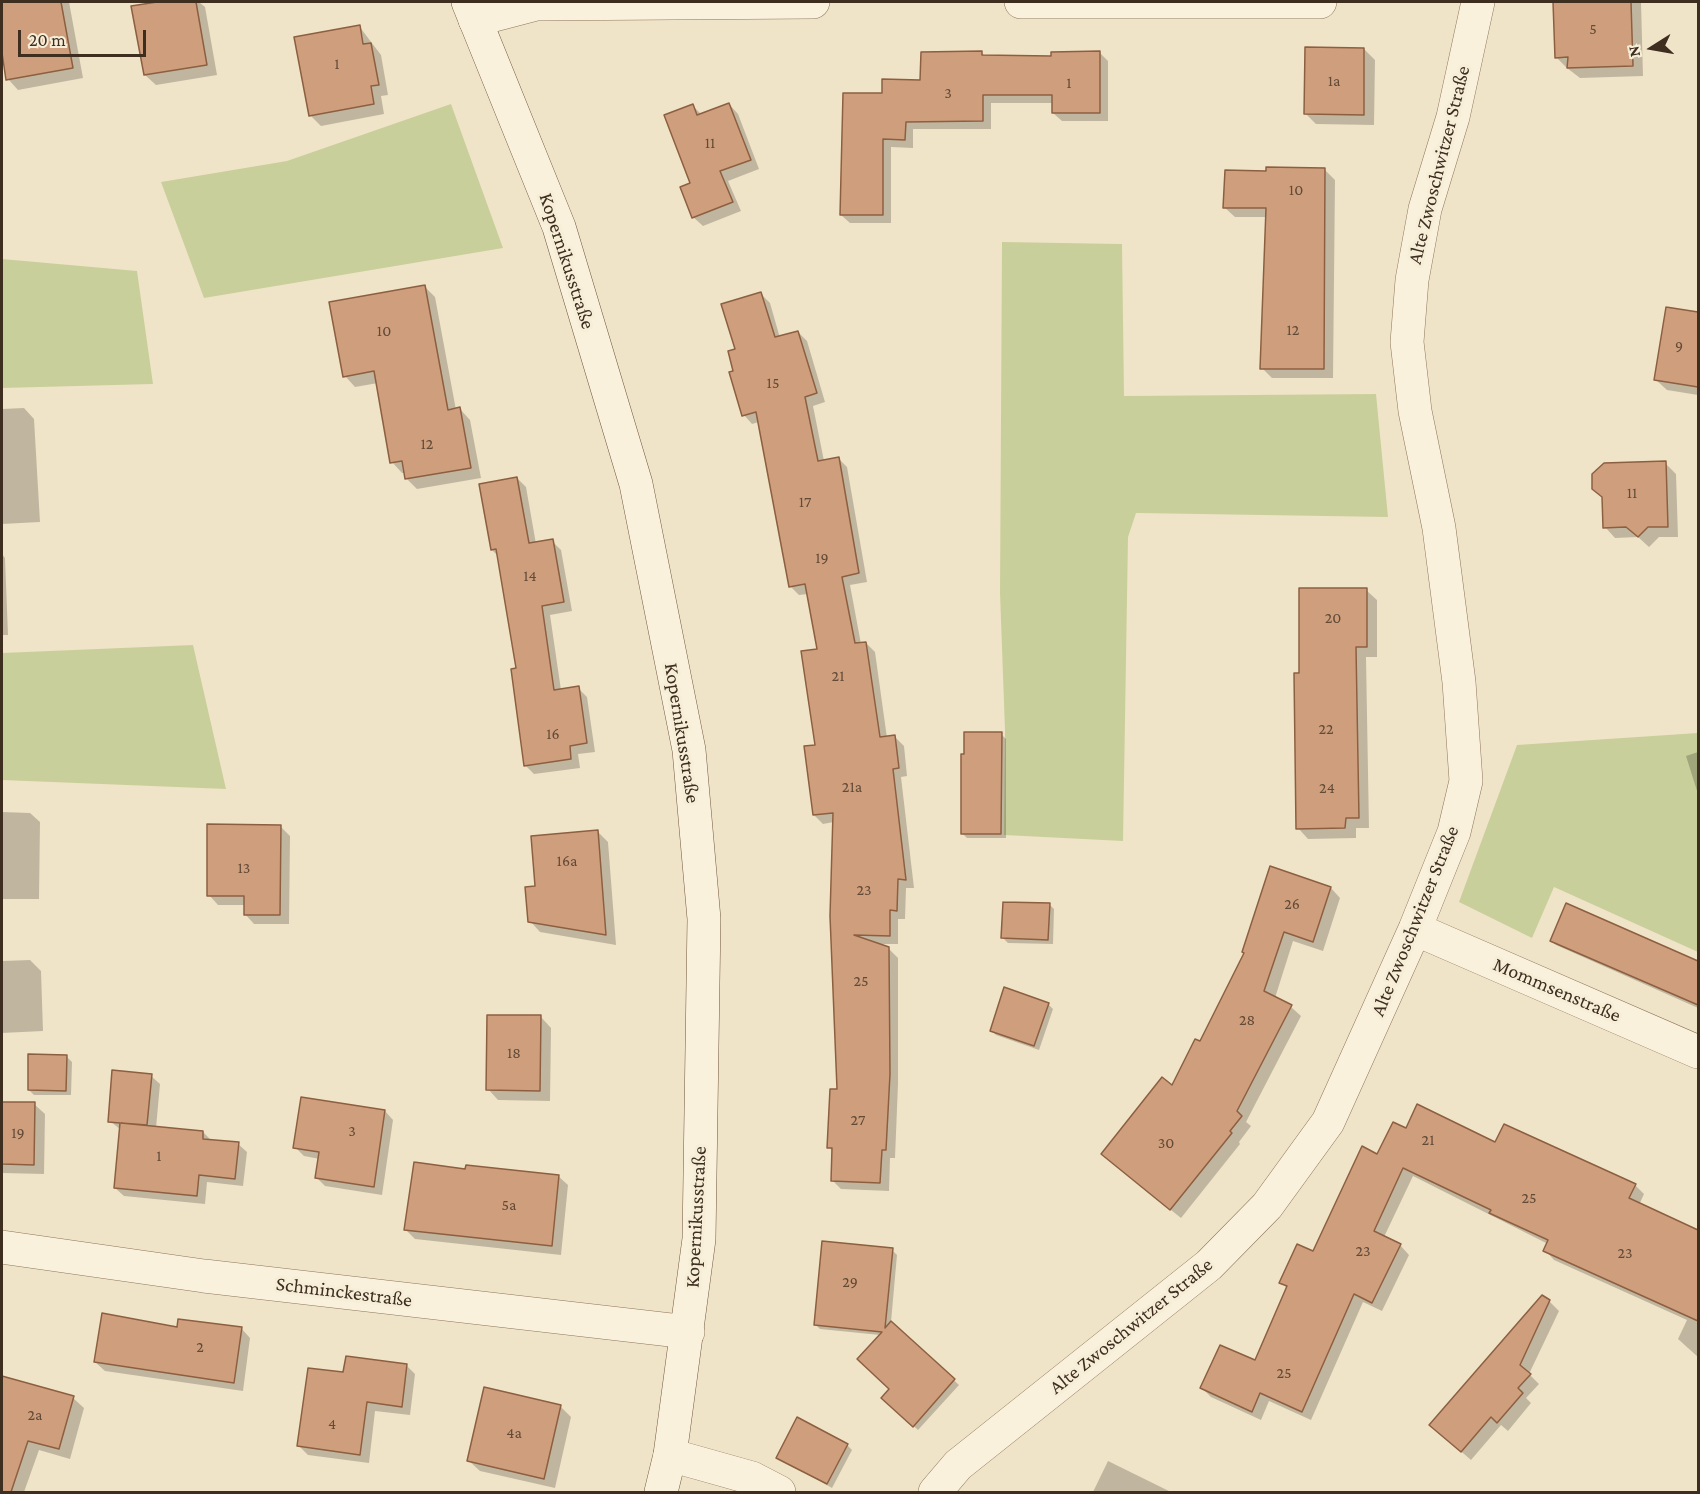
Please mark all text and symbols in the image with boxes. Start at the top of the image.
scale bar [21,18,148,56]
north arrow [1622,18,1682,78]
house number: 5 [1589,19,1597,39]
text: 20 m [29,30,66,50]
text: N [1624,45,1643,59]
house number: 1 [334,54,340,74]
street label: Alte Zwoschwitzer Straße [1403,63,1475,267]
house number: 1a [1328,71,1340,91]
house number: 1 [1066,73,1072,93]
house number: 3 [944,83,952,103]
house number: 11 [705,133,715,153]
house number: 10 [1289,180,1303,200]
street label: Kopernikusstraße [534,190,600,332]
house number: 12 [1287,320,1299,340]
house number: 10 [377,321,391,341]
house number: 9 [1675,336,1683,356]
house number: 15 [767,373,779,393]
house number: 12 [421,434,433,454]
house number: 11 [1627,483,1637,503]
house number: 17 [799,492,811,512]
house number: 19 [815,548,829,568]
house number: 14 [523,566,537,586]
house number: 20 [1325,608,1341,628]
street label: Kopernikusstraße [659,661,705,805]
house number: 21 [832,666,844,686]
house number: 22 [1318,719,1334,739]
house number: 16 [546,724,560,744]
house number: 21a [842,777,862,797]
house number: 24 [1319,778,1335,798]
street label: Alte Zwoschwitzer Straße [1366,822,1464,1020]
house number: 16a [557,851,577,871]
house number: 13 [238,858,250,878]
house number: 23 [856,880,872,900]
house number: 26 [1284,894,1300,914]
street label: Mommsenstraße [1490,952,1624,1028]
house number: 25 [853,971,869,991]
house number: 28 [1239,1010,1255,1030]
house number: 18 [507,1043,521,1063]
house number: 27 [851,1110,865,1130]
house number: 3 [348,1121,356,1141]
house number: 19 [11,1123,25,1143]
house number: 21 [1422,1130,1434,1150]
house number: 30 [1158,1133,1174,1153]
house number: 1 [156,1146,162,1166]
street label: Kopernikusstraße [680,1146,712,1288]
house number: 25 [1521,1188,1537,1208]
house number: 5a [502,1195,516,1215]
house number: 23 [1355,1241,1371,1261]
house number: 23 [1617,1243,1633,1263]
street label: Alte Zwoschwitzer Straße [1044,1253,1218,1399]
street label: Schminckestraße [274,1272,414,1312]
house number: 29 [842,1272,858,1292]
house number: 2 [196,1337,204,1357]
house number: 25 [1276,1363,1292,1383]
house number: 2a [27,1405,43,1425]
house number: 4 [328,1414,336,1434]
house number: 4a [506,1423,522,1443]

